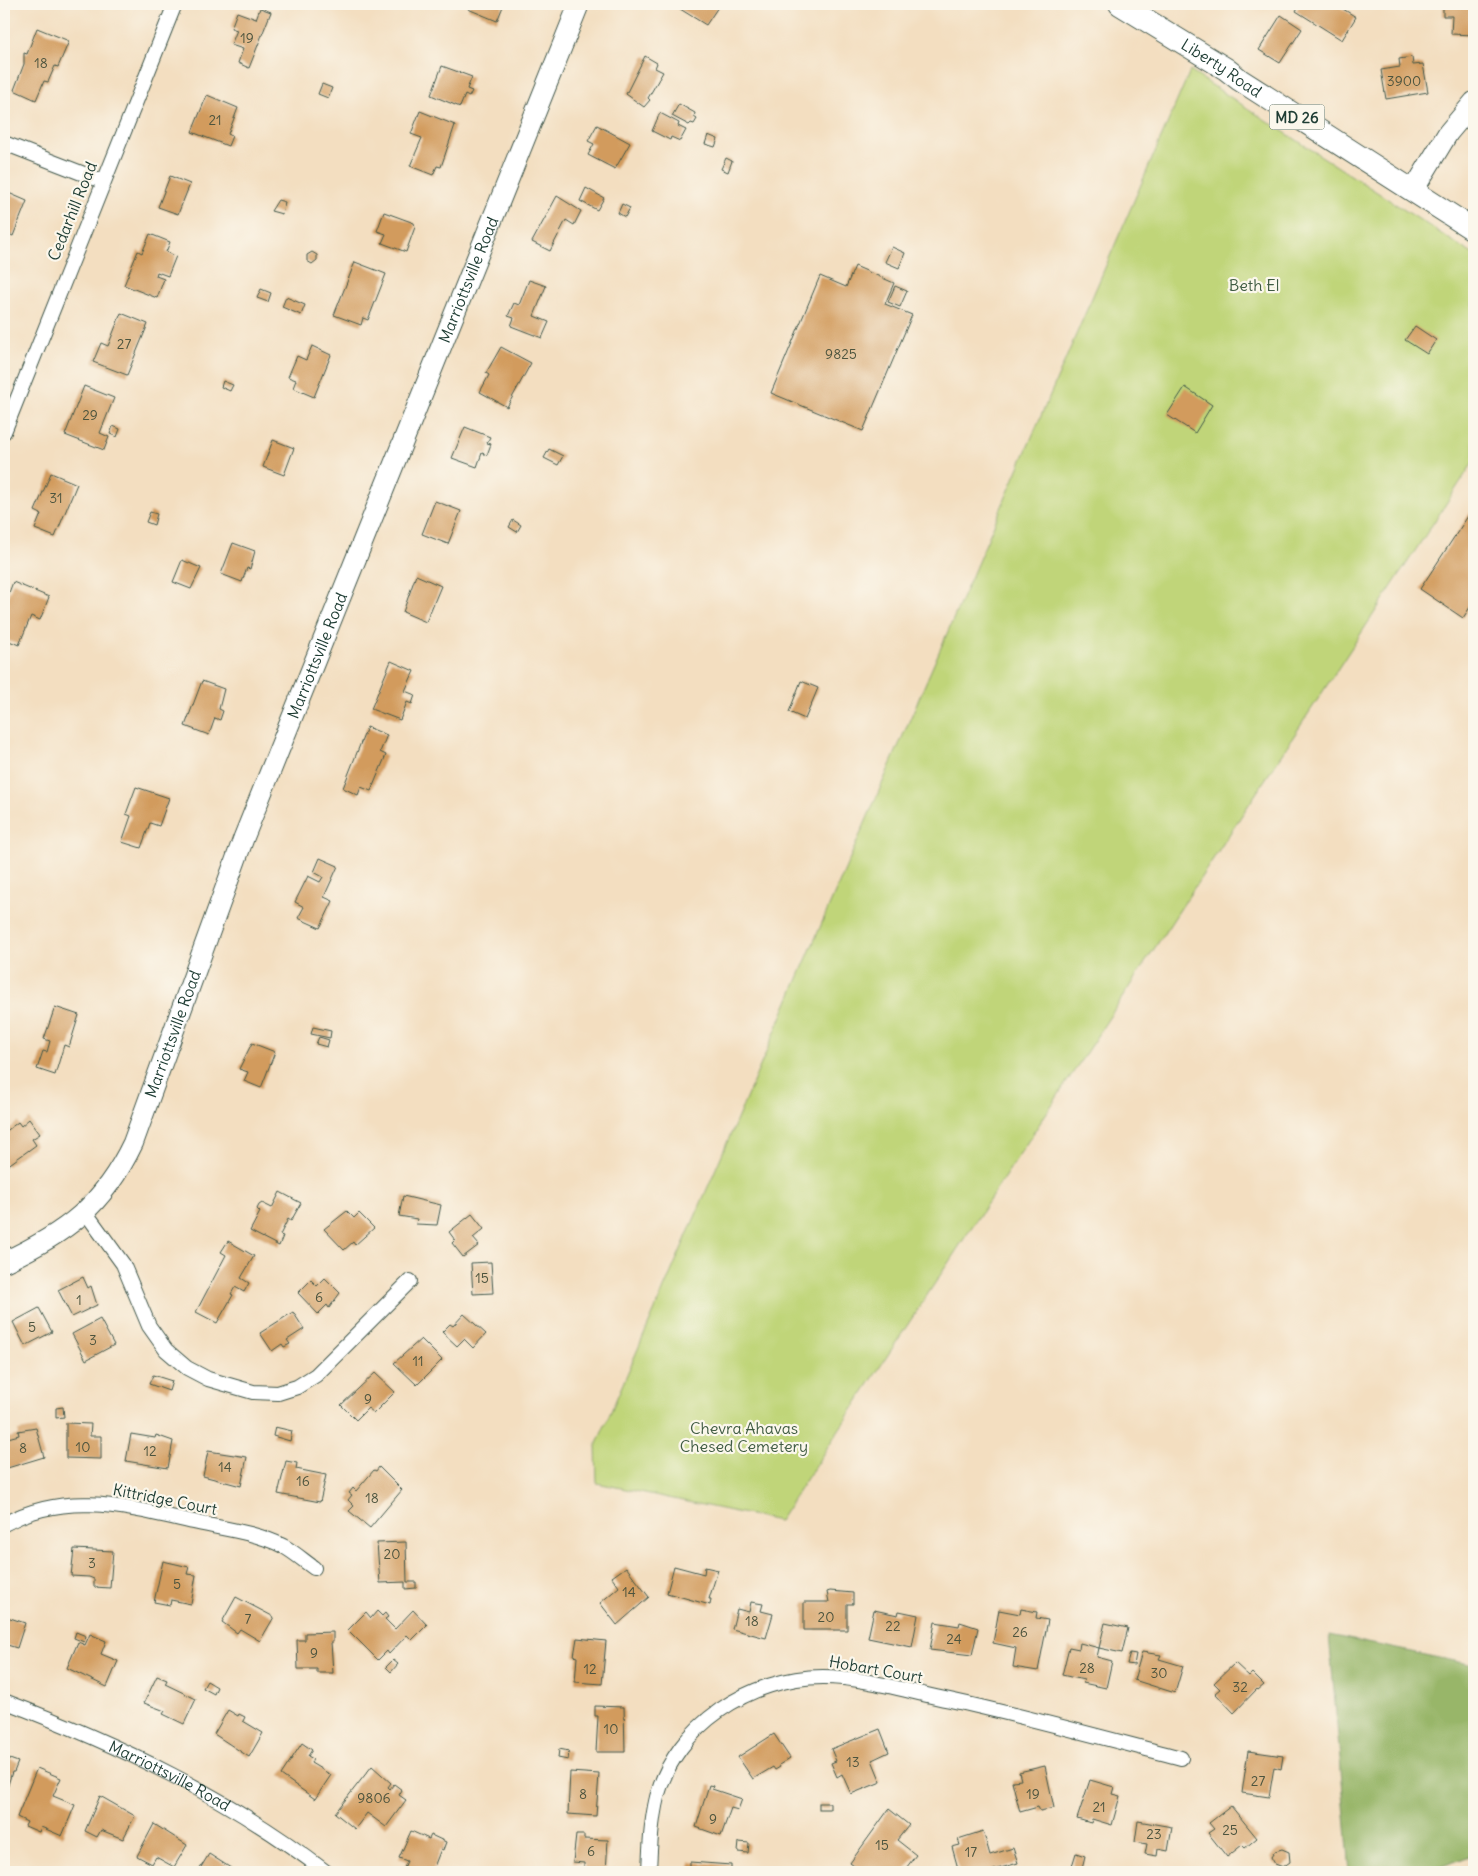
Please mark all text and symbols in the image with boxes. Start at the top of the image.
house number: 19 [240,29,254,47]
street label: Liberty Road [1178,34,1266,101]
house number: 18 [34,54,48,72]
house number: 3900 [1387,72,1421,90]
road number: MD 26 [1270,104,1324,130]
house number: 21 [208,111,222,129]
street label: Cedarhill Road [43,159,101,263]
street label: Marriottsville Road [434,214,502,346]
park label: Beth El [1229,275,1279,295]
house number: 27 [117,335,131,353]
house number: 9825 [825,345,857,363]
house number: 29 [82,406,98,424]
house number: 31 [49,489,63,507]
street label: Marriottsville Road [283,590,351,721]
street label: Marriottsville Road [140,967,205,1100]
house number: 15 [475,1269,489,1287]
house number: 6 [315,1288,323,1306]
house number: 1 [76,1291,82,1309]
house number: 5 [28,1318,36,1336]
house number: 3 [89,1331,97,1349]
house number: 11 [412,1352,424,1370]
house number: 9 [364,1390,372,1408]
park label: Chevra Ahavas Chesed Cemetery [680,1418,808,1456]
house number: 10 [76,1438,90,1456]
house number: 8 [19,1439,27,1457]
house number: 12 [143,1442,157,1460]
house number: 14 [218,1458,232,1476]
house number: 16 [296,1472,310,1490]
street label: Kittridge Court [111,1479,219,1519]
house number: 18 [365,1489,379,1507]
house number: 20 [384,1545,400,1563]
house number: 3 [88,1554,96,1572]
house number: 5 [173,1575,181,1593]
house number: 14 [622,1583,636,1601]
house number: 20 [818,1608,834,1626]
house number: 7 [245,1610,252,1628]
house number: 18 [745,1612,759,1630]
house number: 22 [885,1617,901,1635]
house number: 26 [1012,1623,1028,1641]
house number: 24 [946,1630,962,1648]
house number: 9 [310,1644,318,1662]
street label: Hobart Court [828,1651,925,1687]
house number: 28 [1079,1659,1095,1677]
house number: 12 [583,1660,597,1678]
house number: 30 [1150,1664,1168,1682]
house number: 32 [1232,1678,1248,1696]
house number: 10 [604,1720,618,1738]
street label: Marriottsville Road [106,1736,234,1815]
house number: 13 [846,1753,860,1771]
house number: 27 [1251,1772,1265,1790]
house number: 8 [579,1785,587,1803]
house number: 19 [1026,1785,1040,1803]
house number: 9806 [357,1789,391,1807]
house number: 21 [1092,1798,1106,1816]
house number: 9 [709,1810,717,1828]
house number: 25 [1222,1821,1238,1839]
house number: 23 [1146,1825,1162,1843]
house number: 15 [875,1836,889,1854]
house number: 6 [587,1842,595,1860]
house number: 17 [965,1843,977,1861]

